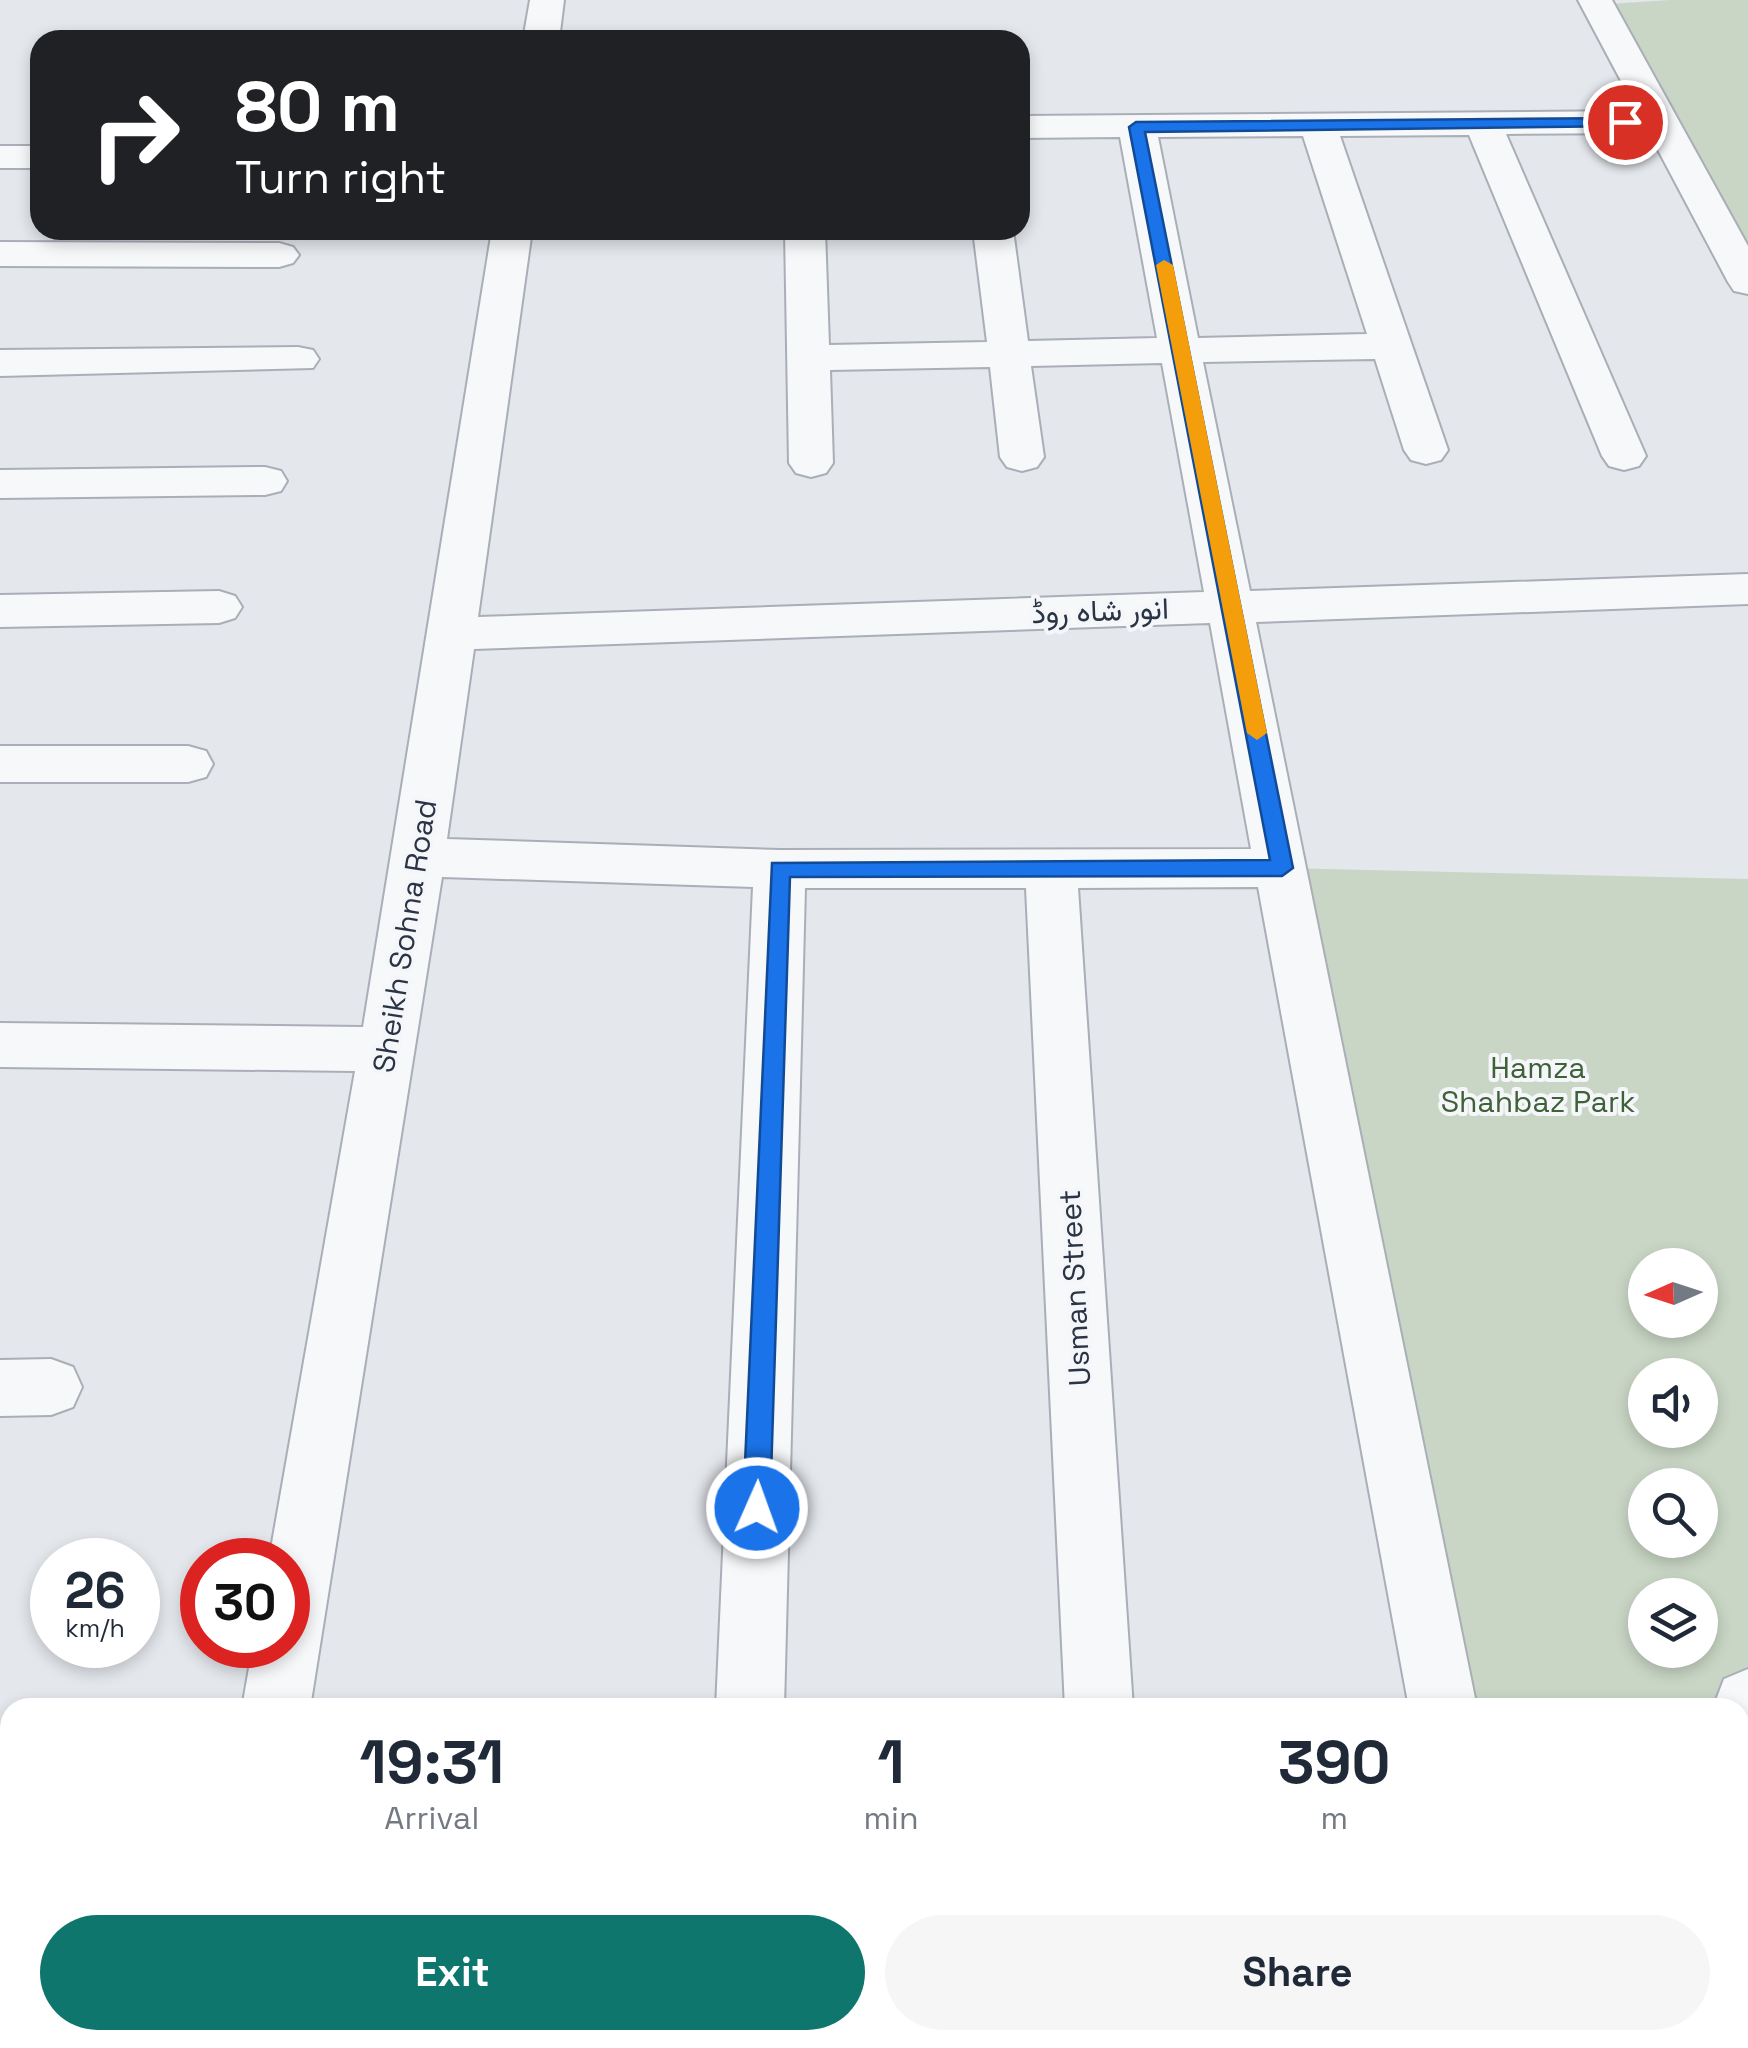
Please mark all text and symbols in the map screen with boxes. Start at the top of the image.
text: 80 m [235,62,400,151]
icon: right [70,70,200,200]
pin [1583,80,1668,165]
icon: arrive [1598,95,1653,150]
text: Turn right [235,149,446,206]
street label: انور شاہ روڈ [1031,589,1169,632]
street label: Sheikh Sohna Road [364,796,445,1075]
park label: Hamza Shahbaz Park [1441,1048,1635,1121]
street label: Usman Street [1050,1189,1099,1387]
north arrow [1628,1248,1718,1338]
map controls [1628,1248,1718,1668]
button: sound [1628,1358,1718,1448]
position arrow [705,1456,809,1560]
button: search [1628,1468,1718,1558]
speed limit sign: 30 [180,1538,310,1668]
text: 26 [65,1559,125,1623]
button: layers [1628,1578,1718,1668]
text: km/h [65,1612,125,1644]
text: 19:31 [359,1724,504,1801]
text: 1 [878,1724,905,1801]
text: 390 [1278,1724,1391,1801]
text: Arrival [384,1798,479,1838]
text: min [864,1798,919,1838]
text: m [1321,1798,1348,1838]
button: Exit [40,1915,865,2030]
button: Share [885,1915,1710,2030]

